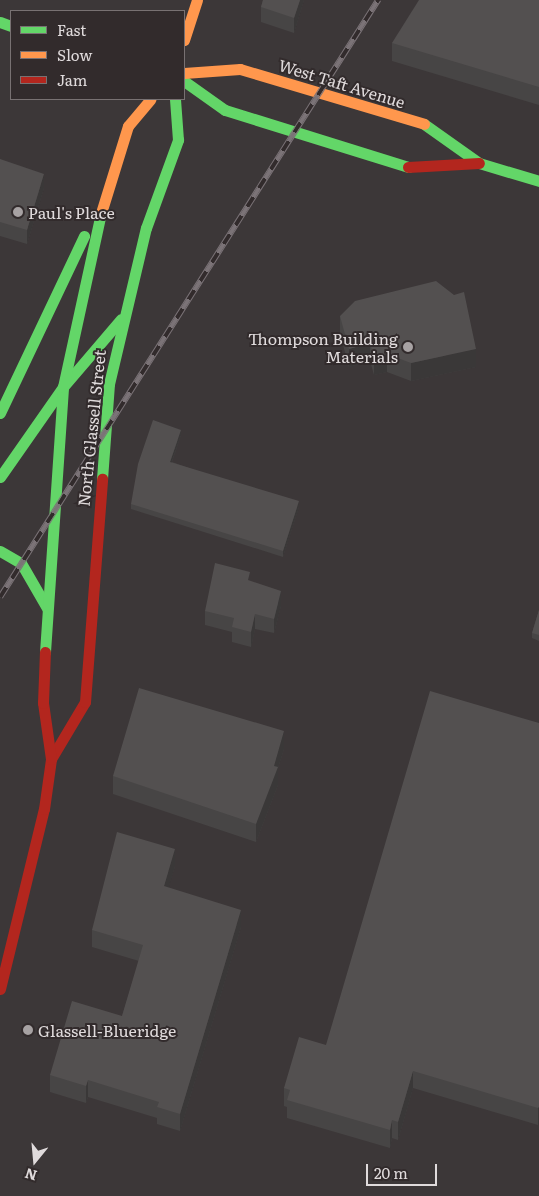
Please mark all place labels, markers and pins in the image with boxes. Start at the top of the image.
place label: Paul's Place [28,202,115,222]
marker: Paul's Place [12,206,24,218]
place label: Thompson Building Materials [248,328,398,366]
marker: Thompson Building Materials [402,341,414,353]
place label: Glassell-Blueridge [38,1020,176,1040]
marker: Glassell-Blueridge [22,1024,34,1036]

